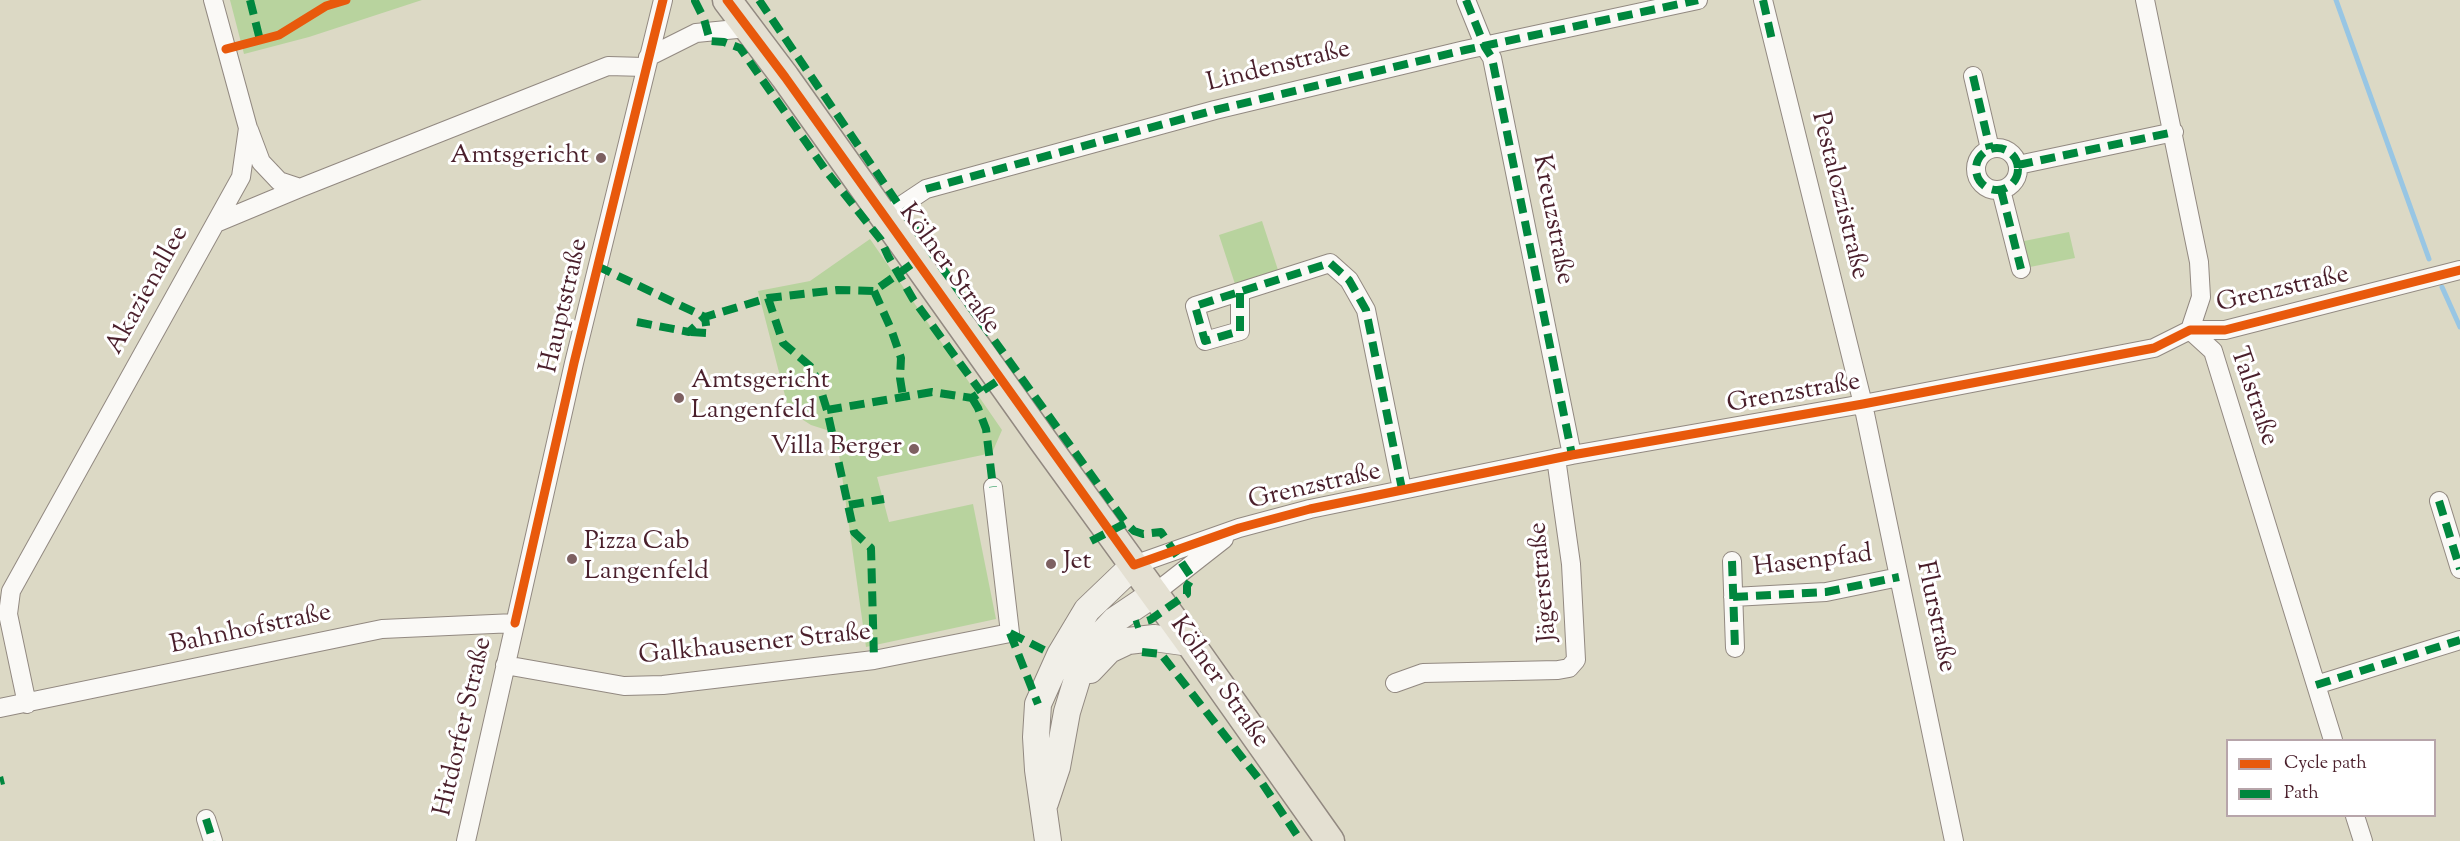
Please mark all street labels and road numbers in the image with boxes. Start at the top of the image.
street label: Lindenstraße [1204,35,1354,101]
street label: Pestalozzistraße [1802,109,1874,283]
street label: Kreuzstraße [1523,152,1579,288]
street label: Kölner Straße [890,199,1006,341]
street label: Akazienallee [101,221,197,361]
street label: Hauptstraße [535,236,597,376]
street label: Grenzstraße [2214,261,2352,321]
street label: Talstraße [2221,344,2283,450]
street label: Grenzstraße [1725,368,1863,422]
street label: Grenzstraße [1246,458,1384,518]
street label: Jägerstraße [1524,521,1566,643]
street label: Hasenpfad [1752,540,1874,586]
street label: Flurstraße [1907,559,1961,675]
street label: Bahnhofstraße [168,599,334,663]
street label: Kölner Straße [1161,611,1275,755]
street label: Galkhausener Straße [637,618,873,674]
street label: Hitdorfer Straße [429,634,501,820]

